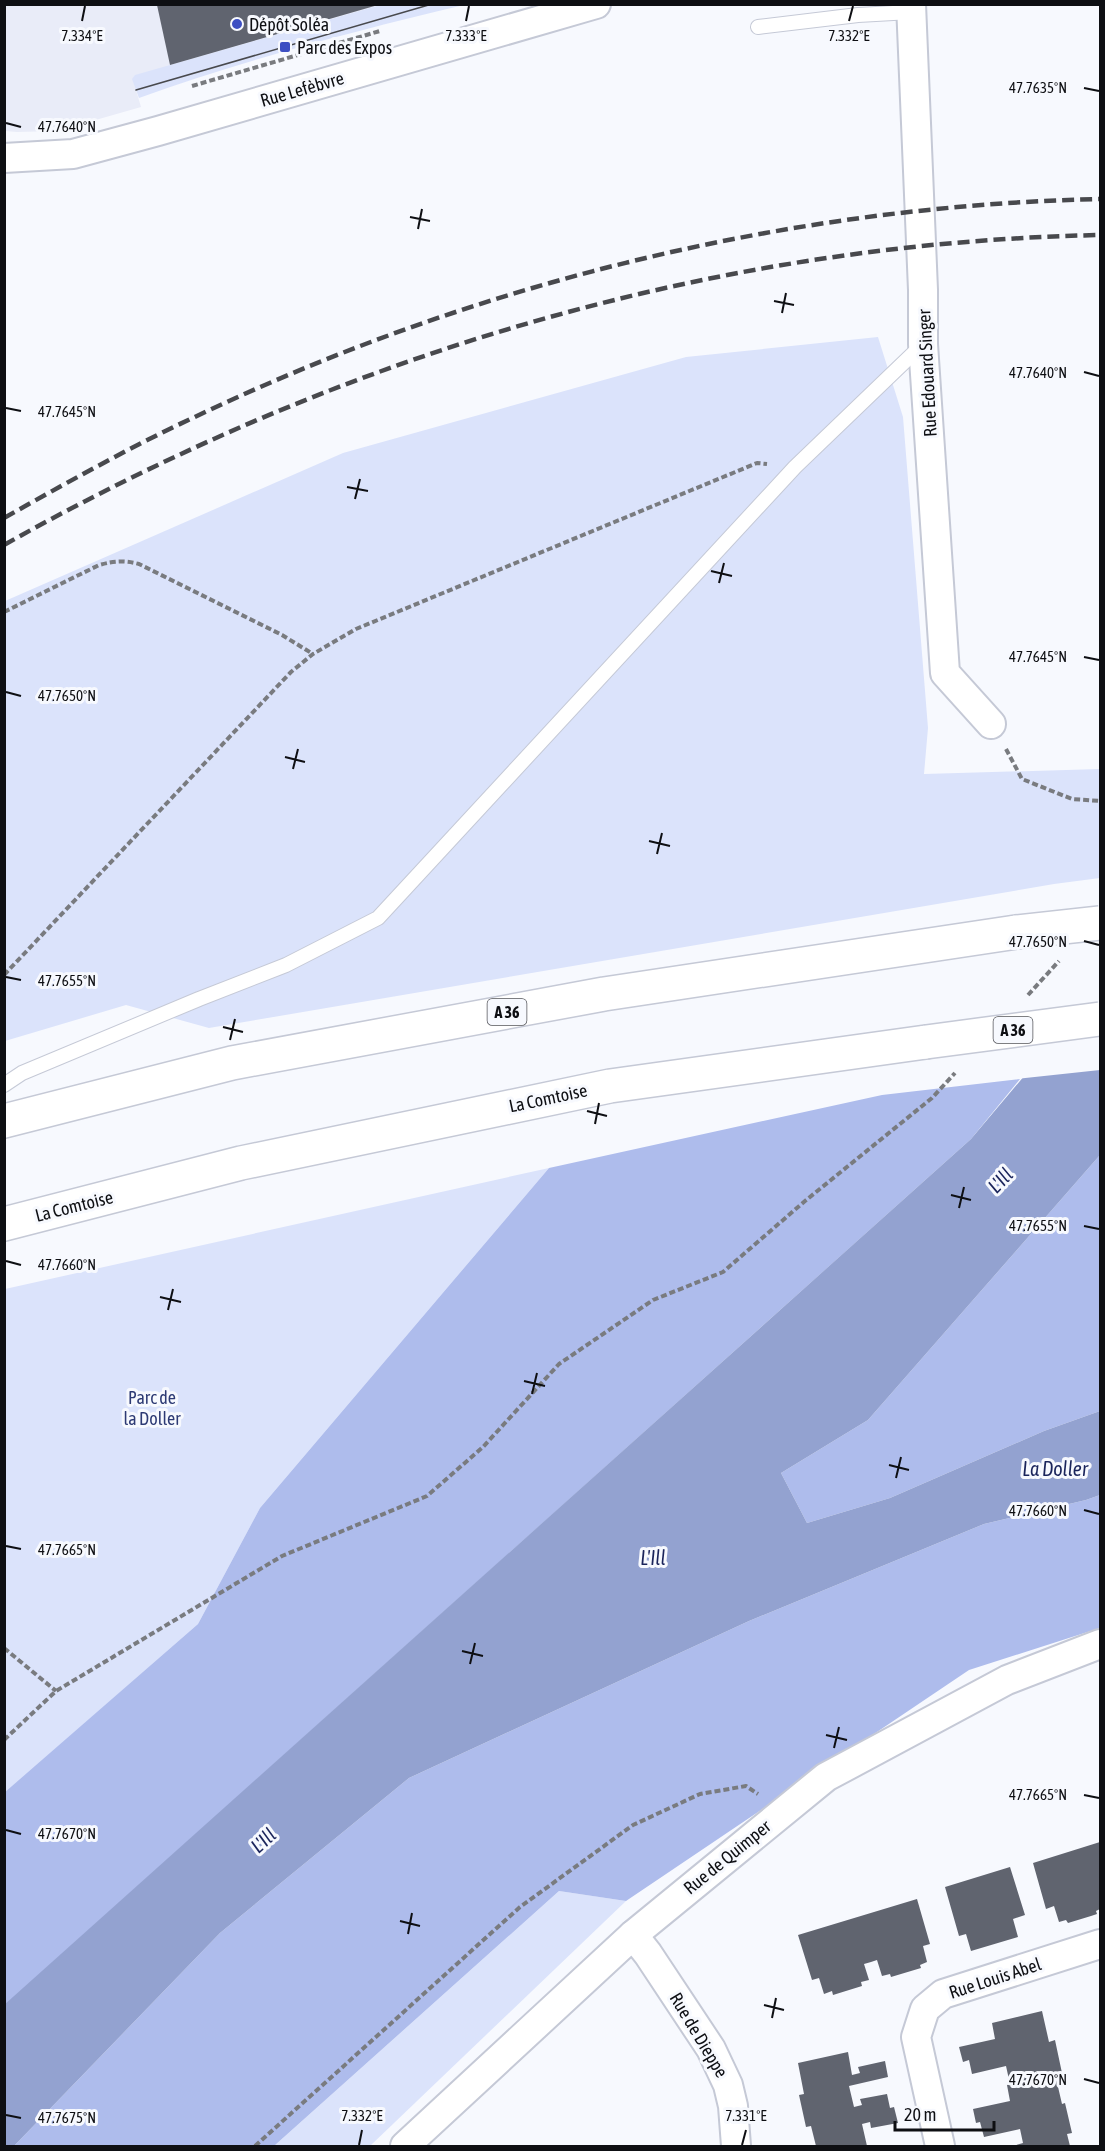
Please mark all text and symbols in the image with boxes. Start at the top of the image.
place label: Dépôt Soléa [249,14,329,35]
marker: Dépôt Soléa [230,17,244,31]
text: 7.334°E [61,27,103,44]
text: 7.333°E [445,27,487,44]
text: 7.332°E [828,27,870,44]
place label: Parc des Expos [297,37,392,58]
marker: Parc des Expos [278,40,292,54]
street label: Rue Lefèbvre [258,67,346,111]
text: 47.7635°N [1009,79,1067,96]
text: 47.7640°N [38,118,96,135]
street label: Rue Edouard Singer [913,308,941,437]
text: 47.7640°N [1009,364,1067,381]
text: 47.7645°N [38,403,96,420]
text: 47.7645°N [1009,648,1067,665]
text: 47.7650°N [38,687,96,704]
text: 47.7650°N [1009,933,1067,950]
text: 47.7655°N [38,972,96,989]
road number: A 36 [488,999,526,1025]
road number: A 36 [994,1017,1032,1043]
street label: La Comtoise [507,1079,589,1117]
water label: L'Ill [983,1163,1017,1197]
street label: La Comtoise [33,1186,115,1226]
text: 47.7655°N [1009,1217,1067,1234]
text: 47.7660°N [38,1256,96,1273]
park label: Parc de la Doller [124,1387,181,1429]
water label: La Doller [1022,1457,1089,1480]
text: 47.7660°N [1009,1502,1067,1519]
text: 47.7665°N [38,1541,96,1558]
water label: L'Ill [640,1546,666,1569]
text: 47.7665°N [1009,1786,1067,1803]
street label: Rue de Quimper [679,1815,775,1898]
water label: L'Ill [246,1823,280,1857]
text: 47.7670°N [38,1825,96,1842]
street label: Rue Louis Abel [946,1953,1044,2003]
street label: Rue de Dieppe [665,1989,733,2081]
text: 47.7670°N [1009,2071,1067,2088]
scale bar [895,2094,994,2132]
text: 20 m [904,2104,936,2125]
text: 7.332°E [341,2107,383,2124]
text: 7.331°E [725,2107,767,2124]
text: 47.7675°N [38,2109,96,2126]

